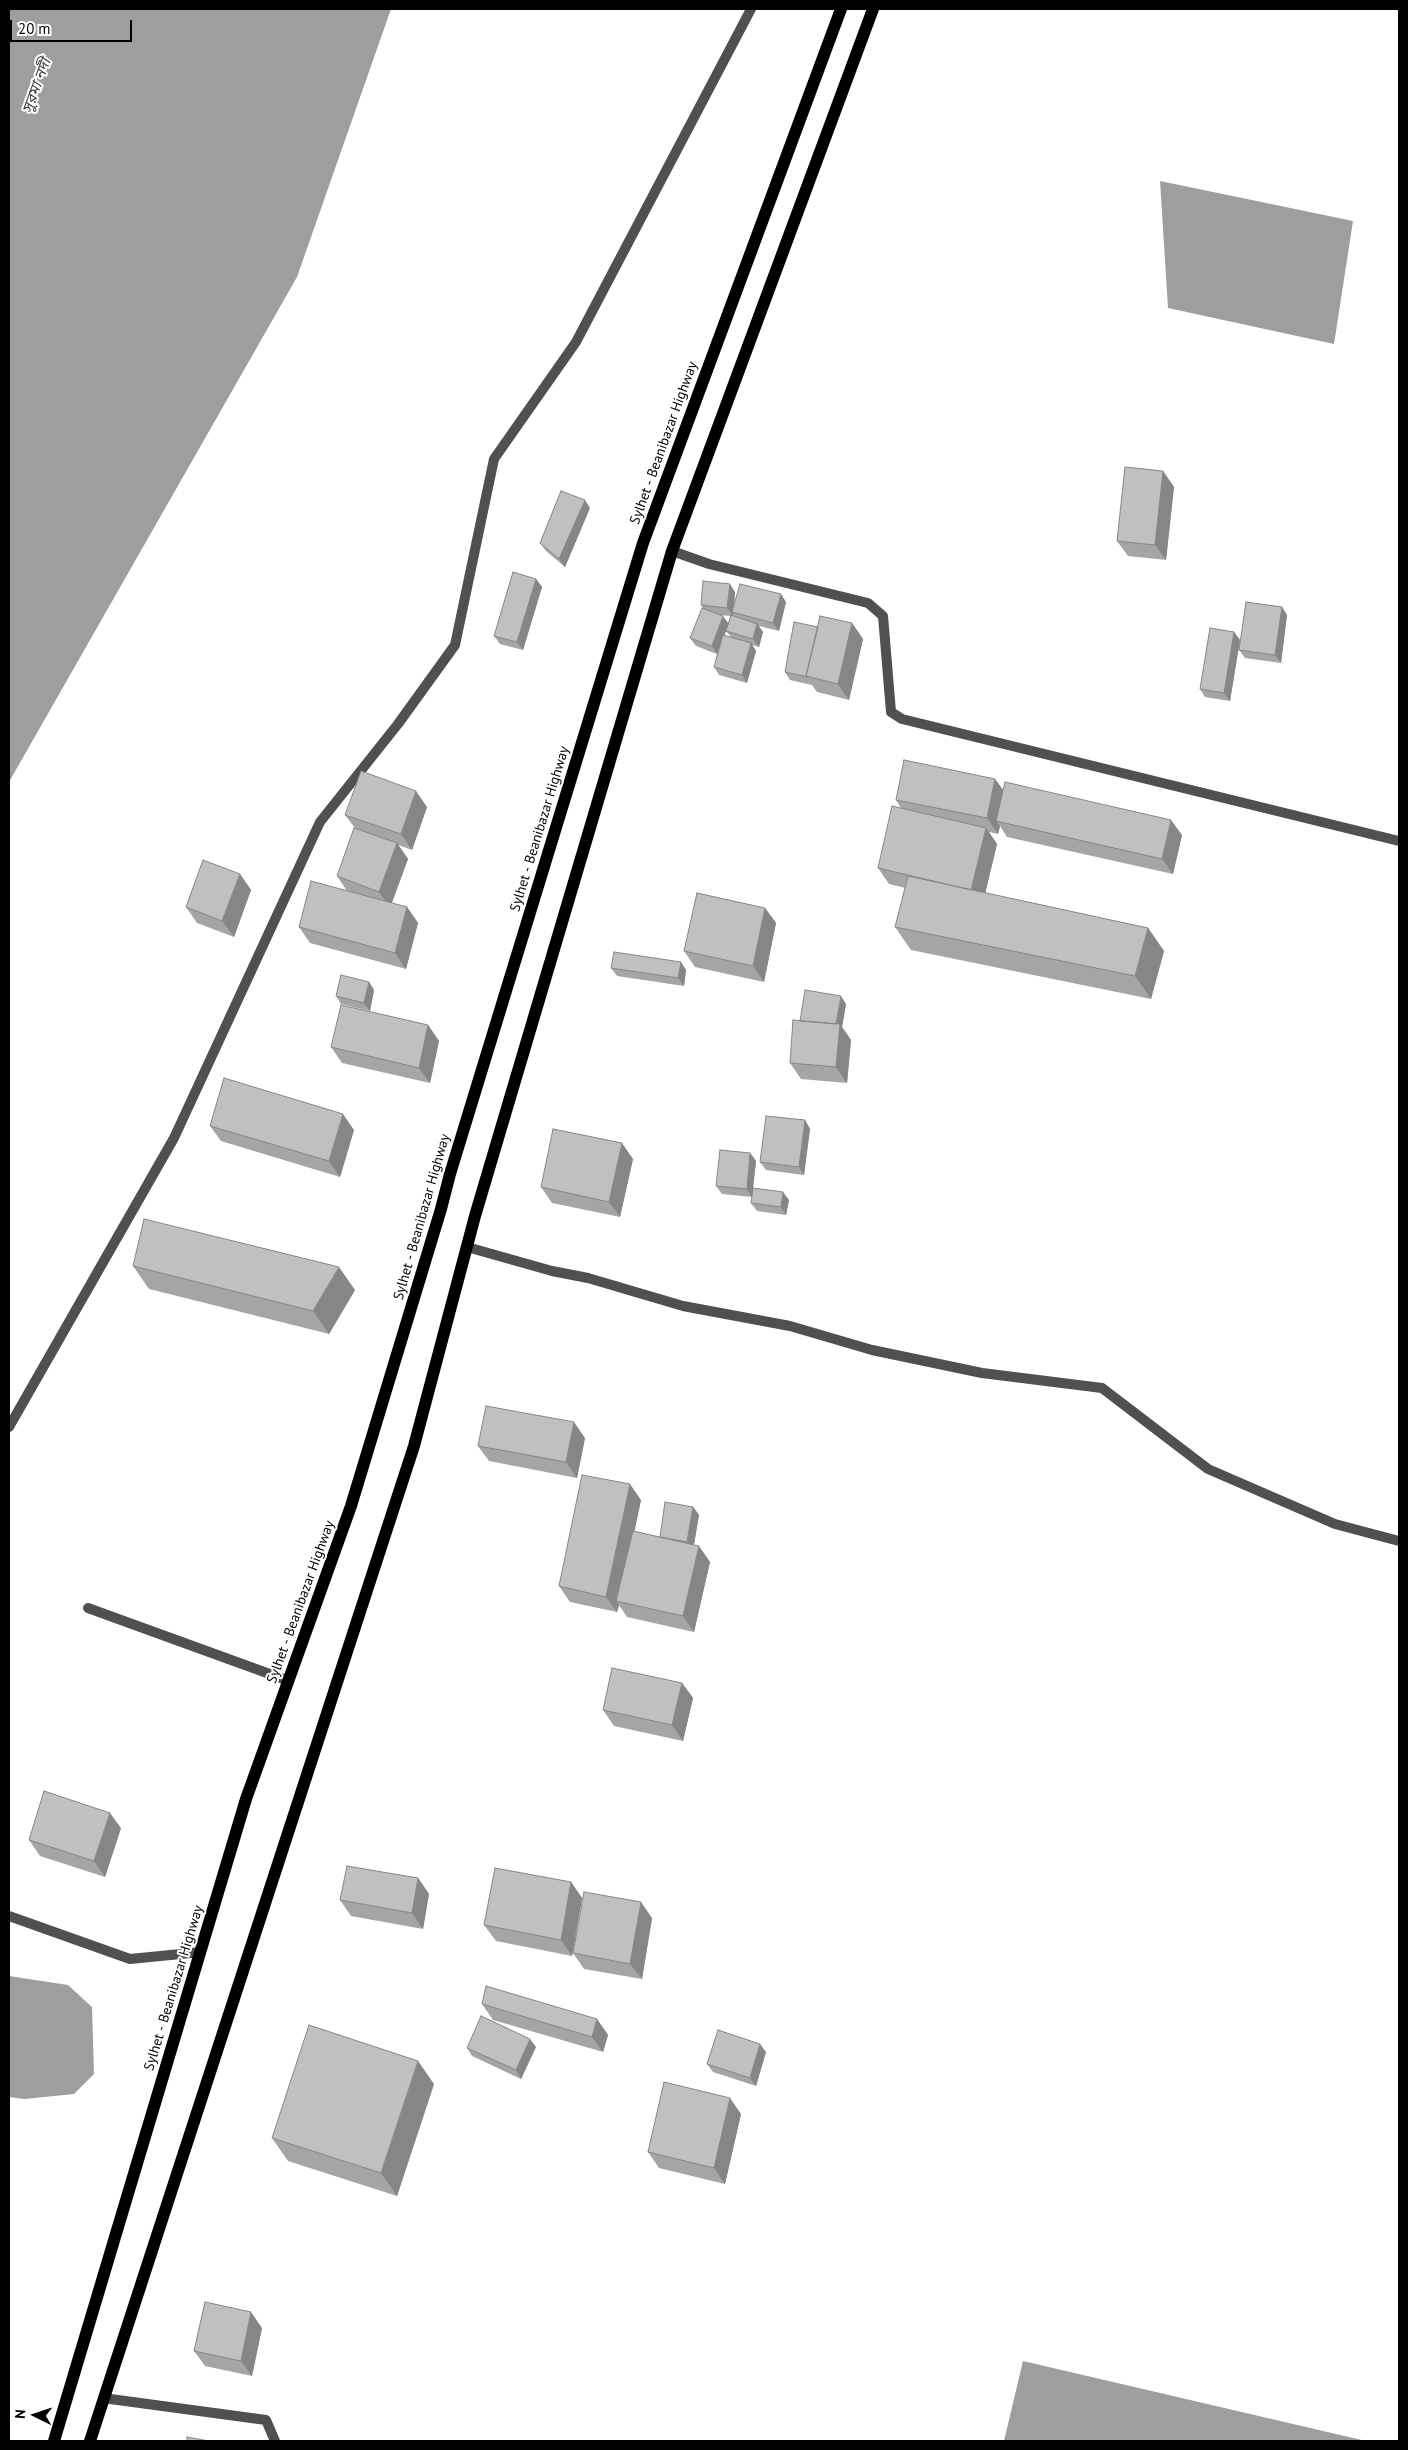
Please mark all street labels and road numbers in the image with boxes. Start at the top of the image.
street label: Sylhet - Beanibazar Highway [627,359,701,527]
street label: Sylhet - Beanibazar Highway [507,744,573,914]
street label: Sylhet - Beanibazar Highway [390,1132,454,1302]
street label: Sylhet - Beanibazar Highway [264,1518,338,1686]
street label: Sylhet - Beanibazar Highway [141,1903,207,2073]

